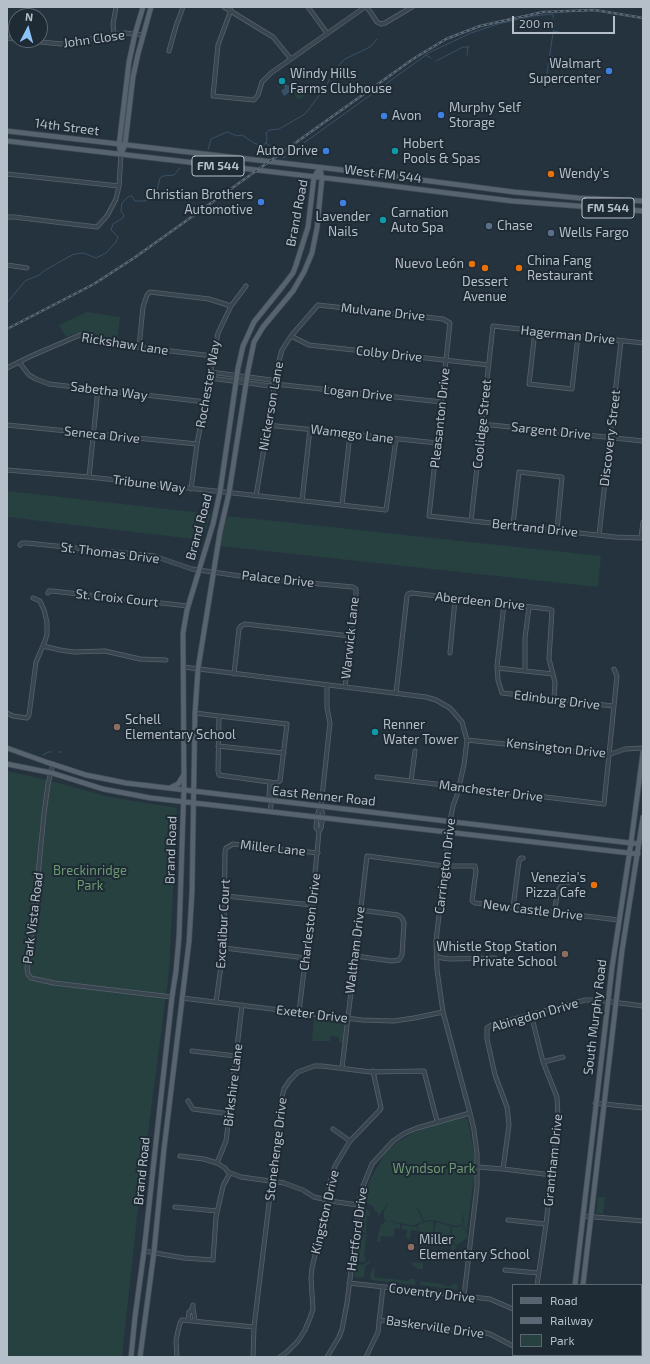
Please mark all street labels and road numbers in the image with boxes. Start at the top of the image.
street label: John Close [62,27,126,51]
street label: 14th Street [34,115,100,139]
road number: FM 544 [192,156,244,176]
street label: West FM 544 [343,162,423,186]
street label: Brand Road [283,178,311,248]
road number: FM 544 [582,198,634,218]
street label: Mulvane Drive [340,300,426,324]
street label: Hagerman Drive [520,322,616,348]
street label: Rickshaw Lane [81,329,169,359]
street label: Rochester Way [193,339,223,429]
street label: Colby Drive [355,343,423,365]
street label: Nickerson Lane [255,360,287,452]
street label: Pleasanton Drive [427,367,453,469]
street label: Coolidge Street [470,378,494,470]
street label: Sabetha Way [70,379,148,403]
street label: Logan Drive [323,382,393,404]
street label: Discovery Street [596,389,624,487]
street label: Sargent Drive [510,419,592,443]
street label: Wamego Lane [310,421,394,447]
street label: Seneca Drive [63,423,141,447]
street label: Tribune Way [112,472,186,496]
street label: Brand Road [183,492,215,562]
street label: Bertrand Drive [491,516,579,540]
street label: St. Thomas Drive [60,539,160,567]
street label: Palace Drive [241,567,315,591]
street label: St. Croix Court [75,586,159,610]
street label: Aberdeen Drive [434,589,526,613]
street label: Warwick Lane [338,596,362,680]
street label: Edinburg Drive [513,687,601,713]
street label: Kensington Drive [505,735,607,761]
street label: Manchester Drive [438,777,544,805]
street label: East Renner Road [271,783,377,809]
street label: Brand Road [162,816,180,884]
street label: Carrington Drive [431,817,459,915]
street label: Miller Lane [239,837,307,859]
street label: Park Vista Road [20,871,46,965]
street label: Charleston Drive [296,872,324,972]
street label: Excalibur Court [213,879,233,969]
street label: New Castle Drive [482,896,584,924]
street label: Waltham Drive [342,905,368,995]
street label: South Murphy Road [580,958,610,1076]
street label: Abingdon Drive [490,995,580,1035]
street label: Exeter Drive [275,1002,349,1026]
street label: Birkshire Lane [220,1042,246,1128]
street label: Stonehenge Drive [262,1096,290,1202]
street label: Grantham Drive [540,1113,566,1207]
street label: Brand Road [131,1136,153,1206]
street label: Kingston Drive [308,1168,342,1256]
street label: Hartford Drive [343,1186,371,1272]
street label: Coventry Drive [388,1280,476,1306]
street label: Baskerville Drive [385,1312,485,1342]

